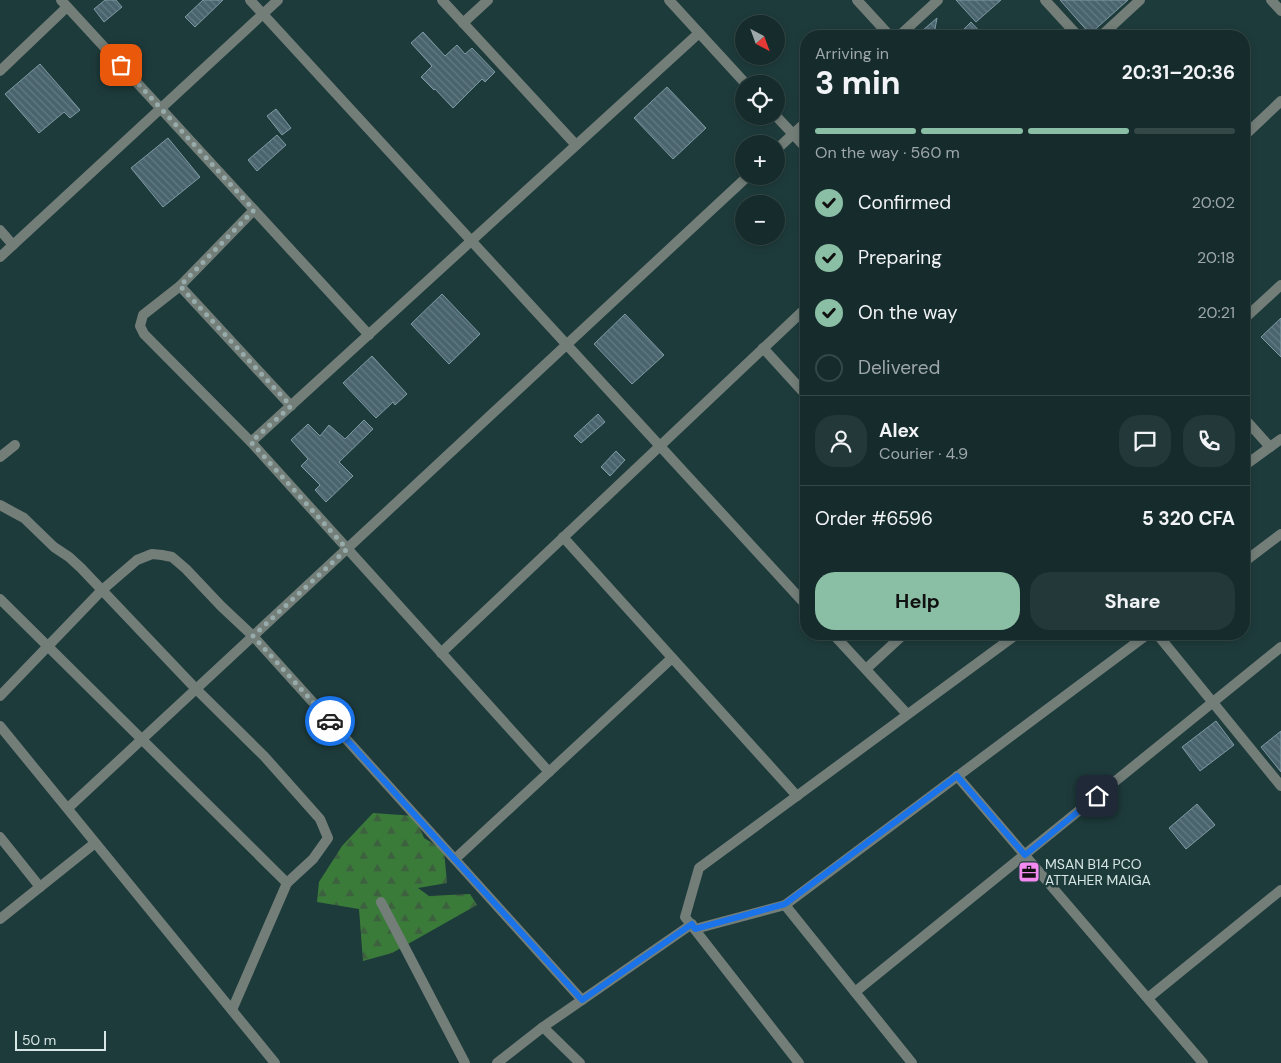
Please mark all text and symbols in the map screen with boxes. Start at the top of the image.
north arrow [735,15,785,65]
map controls [735,15,785,245]
text: Arriving in [815,43,889,64]
pin [100,44,142,86]
icon: bag [107,51,135,79]
text: 20:31–20:36 [1122,60,1235,85]
text: 3 min [815,62,900,104]
button: locate [735,75,785,125]
button: + [735,135,785,185]
text: On the way · 560 m [815,142,960,163]
icon: check [815,189,843,217]
text: Confirmed [858,190,951,215]
text: 20:02 [1192,192,1235,213]
button: − [735,195,785,245]
icon: check [815,244,843,272]
text: Preparing [858,245,942,270]
text: 20:18 [1197,247,1235,268]
icon: check [815,299,843,327]
text: On the way [858,300,958,325]
text: 20:21 [1198,302,1235,323]
text: Delivered [858,355,940,380]
button: person [815,415,867,467]
button: chat [1119,415,1171,467]
button: phone [1183,415,1235,467]
text: Alex [879,418,919,443]
text: Courier · 4.9 [879,443,968,464]
text: Order #6596 [815,506,933,531]
text: 5 320 CFA [1142,506,1235,531]
button: Help [815,572,1020,630]
button: Share [1030,572,1235,630]
courier [305,696,355,746]
icon: car [316,707,344,735]
pin [1076,775,1118,817]
icon: home [1083,782,1111,810]
place label: MSAN B14 PCO ATTAHER MAIGA [1045,855,1151,889]
office icon: MSAN B14 PCO ATTAHER MAIGA [1017,860,1041,884]
scale bar [15,1028,106,1051]
text: 50 m [22,1031,56,1049]

